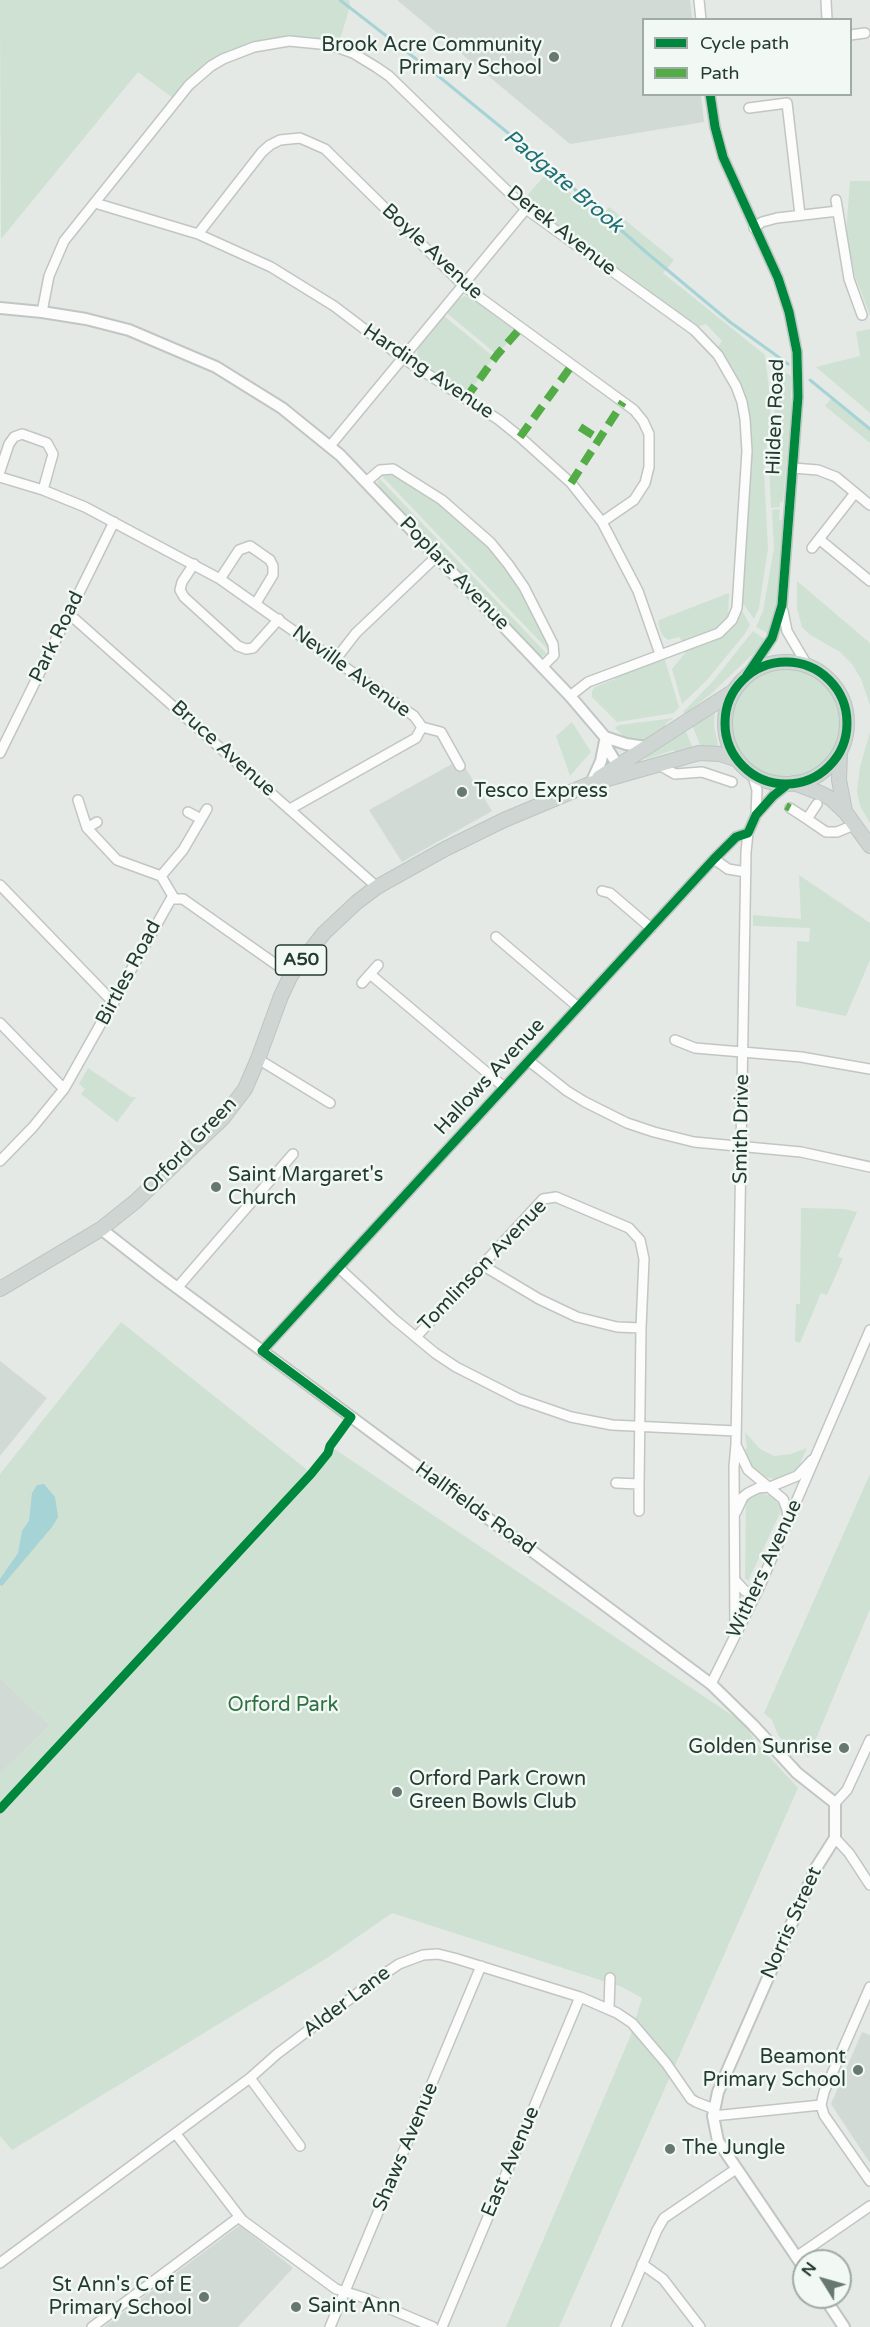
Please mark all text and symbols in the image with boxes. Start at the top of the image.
legend [642,18,852,96]
text: Cycle path [700,32,789,54]
place label: Brook Acre Community Primary School [321,34,542,81]
marker: Brook Acre Community Primary School [547,50,561,64]
text: Path [700,62,739,84]
water label: Padgate Brook [498,125,628,239]
street label: Derek Avenue [501,181,621,281]
street label: Boyle Avenue [376,199,488,305]
street label: Harding Avenue [358,319,498,425]
street label: Hilden Road [762,358,790,476]
street label: Poplars Avenue [394,512,514,636]
street label: Park Road [25,588,89,686]
street label: Neville Avenue [287,621,415,723]
street label: Bruce Avenue [166,696,280,802]
place label: Tesco Express [474,780,608,804]
marker: Tesco Express [455,785,469,799]
street label: Birtles Road [91,916,167,1030]
road number: A50 [276,945,326,975]
street label: Hallows Avenue [430,1014,550,1140]
street label: Smith Drive [729,1074,755,1184]
street label: Orford Green [138,1093,242,1199]
place label: Saint Margaret's Church [228,1164,383,1211]
marker: Saint Margaret's Church [209,1180,223,1194]
street label: Tomlinson Avenue [414,1195,552,1337]
street label: Hallfields Road [410,1457,540,1561]
street label: Withers Avenue [722,1496,808,1642]
park label: Orford Park [228,1694,338,1718]
place label: Golden Sunrise [688,1736,832,1760]
marker: Golden Sunrise [837,1741,851,1755]
place label: Orford Park Crown Green Bowls Club [409,1768,586,1815]
marker: Orford Park Crown Green Bowls Club [390,1785,404,1799]
street label: Norris Street [757,1863,827,1983]
street label: Alder Lane [299,1961,395,2043]
place label: Beamont Primary School [702,2046,846,2093]
marker: Beamont Primary School [851,2063,865,2077]
street label: Shaws Avenue [368,2079,444,2215]
street label: East Avenue [477,2103,545,2221]
place label: The Jungle [682,2137,785,2161]
marker: The Jungle [663,2142,677,2156]
north arrow [792,2249,852,2309]
text: N [797,2258,821,2281]
place label: St Ann's C of E Primary School [48,2274,192,2321]
marker: St Ann's C of E Primary School [197,2290,211,2304]
place label: Saint Ann [308,2295,400,2319]
marker: Saint Ann [289,2300,303,2314]

